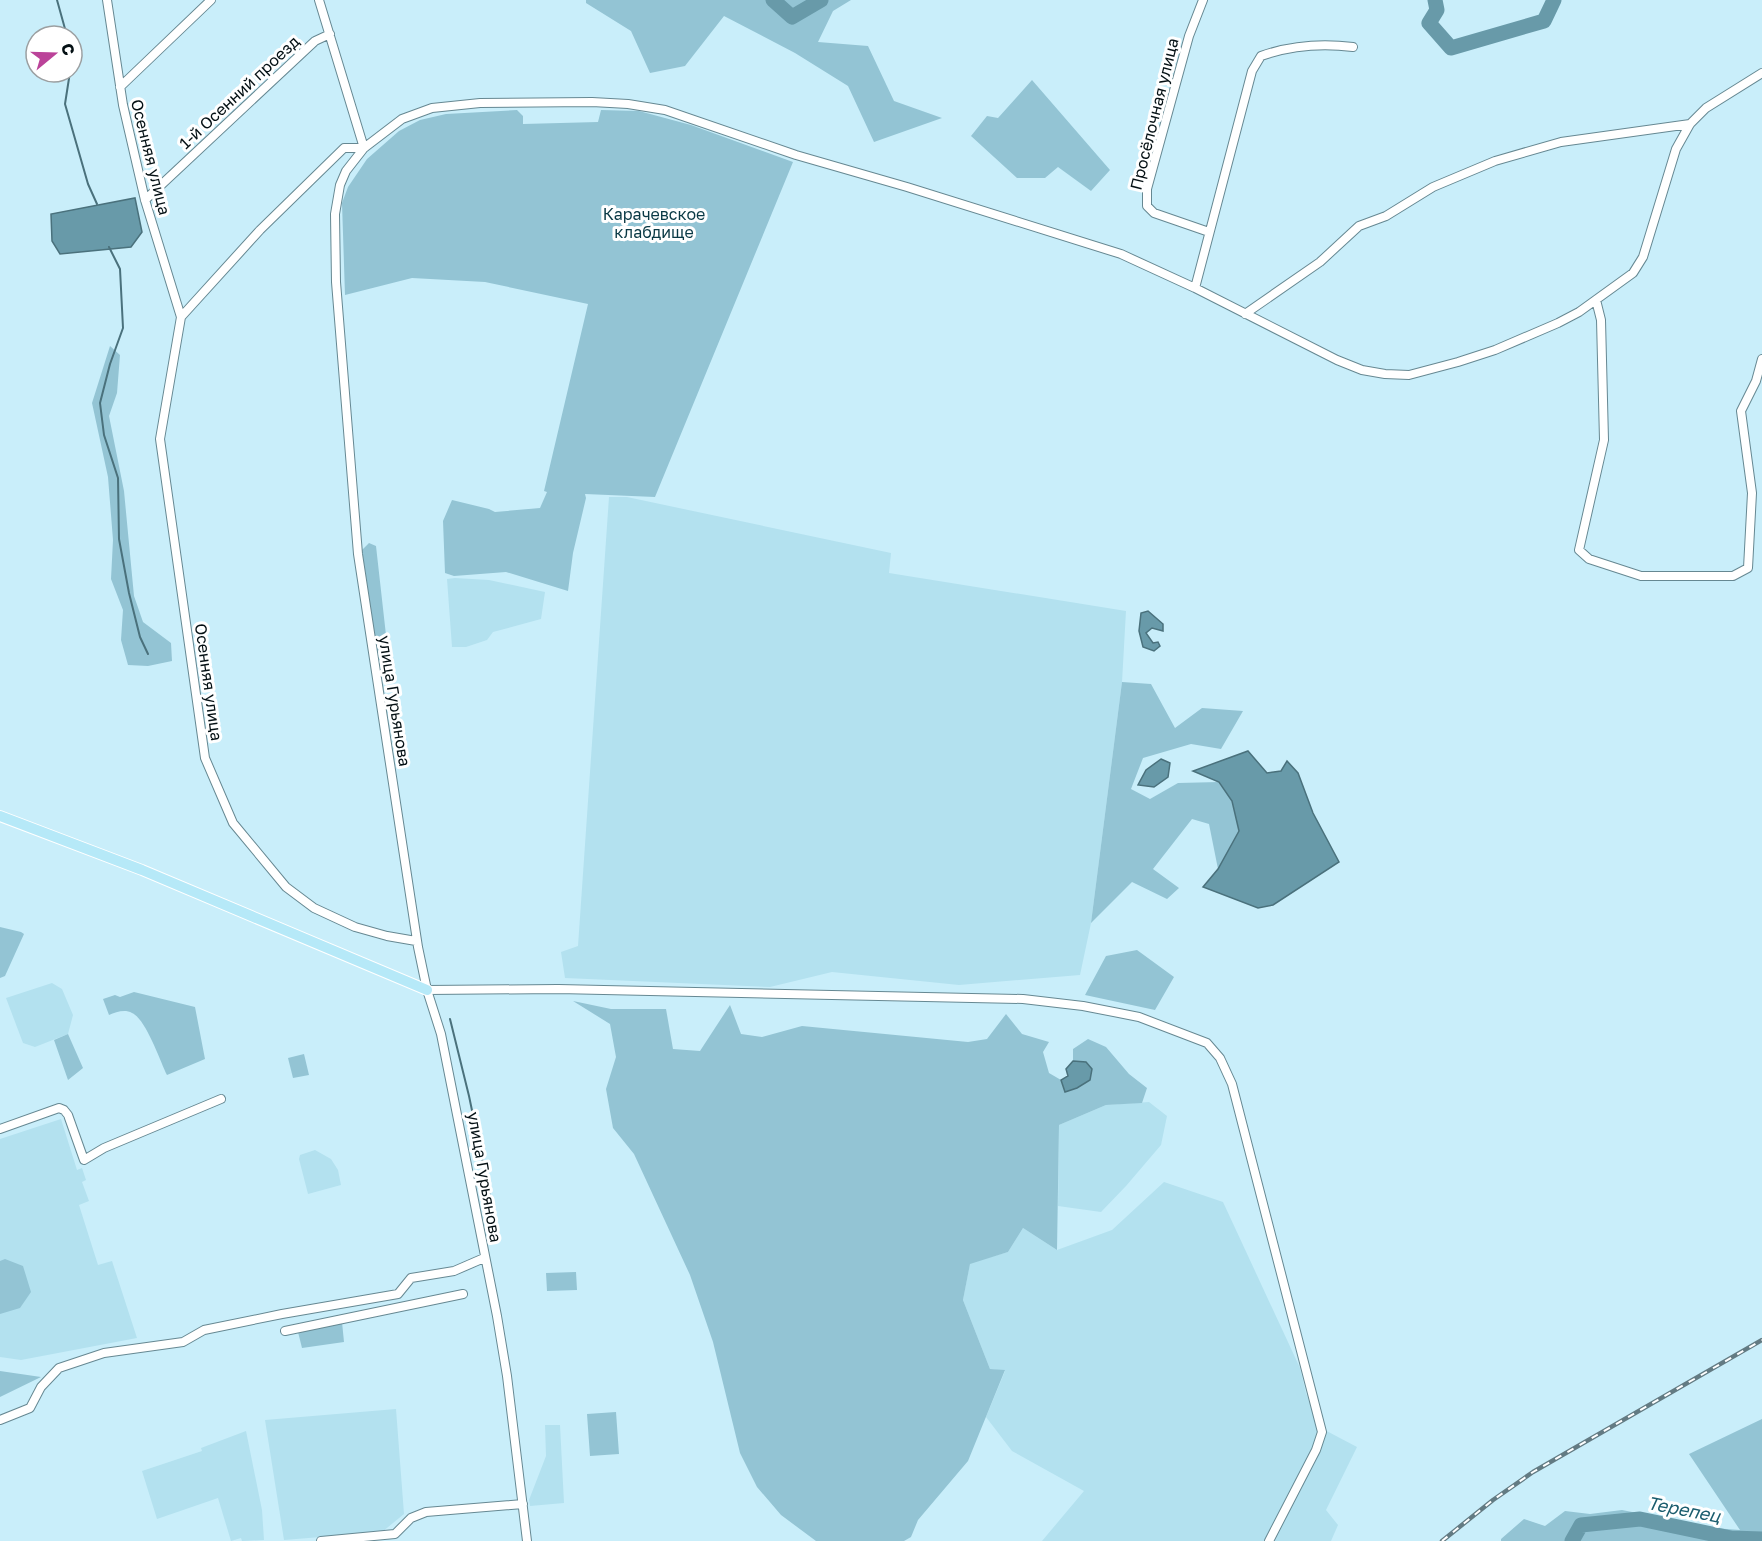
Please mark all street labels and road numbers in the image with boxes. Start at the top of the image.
street label: 1-й Осенний проезд [175,31,303,153]
street label: Просёлочная улица [1125,36,1183,192]
street label: Осенняя улица [127,97,175,217]
street label: Осенняя улица [191,622,227,742]
street label: улица Гурьянова [375,634,415,768]
street label: улица Гурьянова [464,1110,506,1244]

